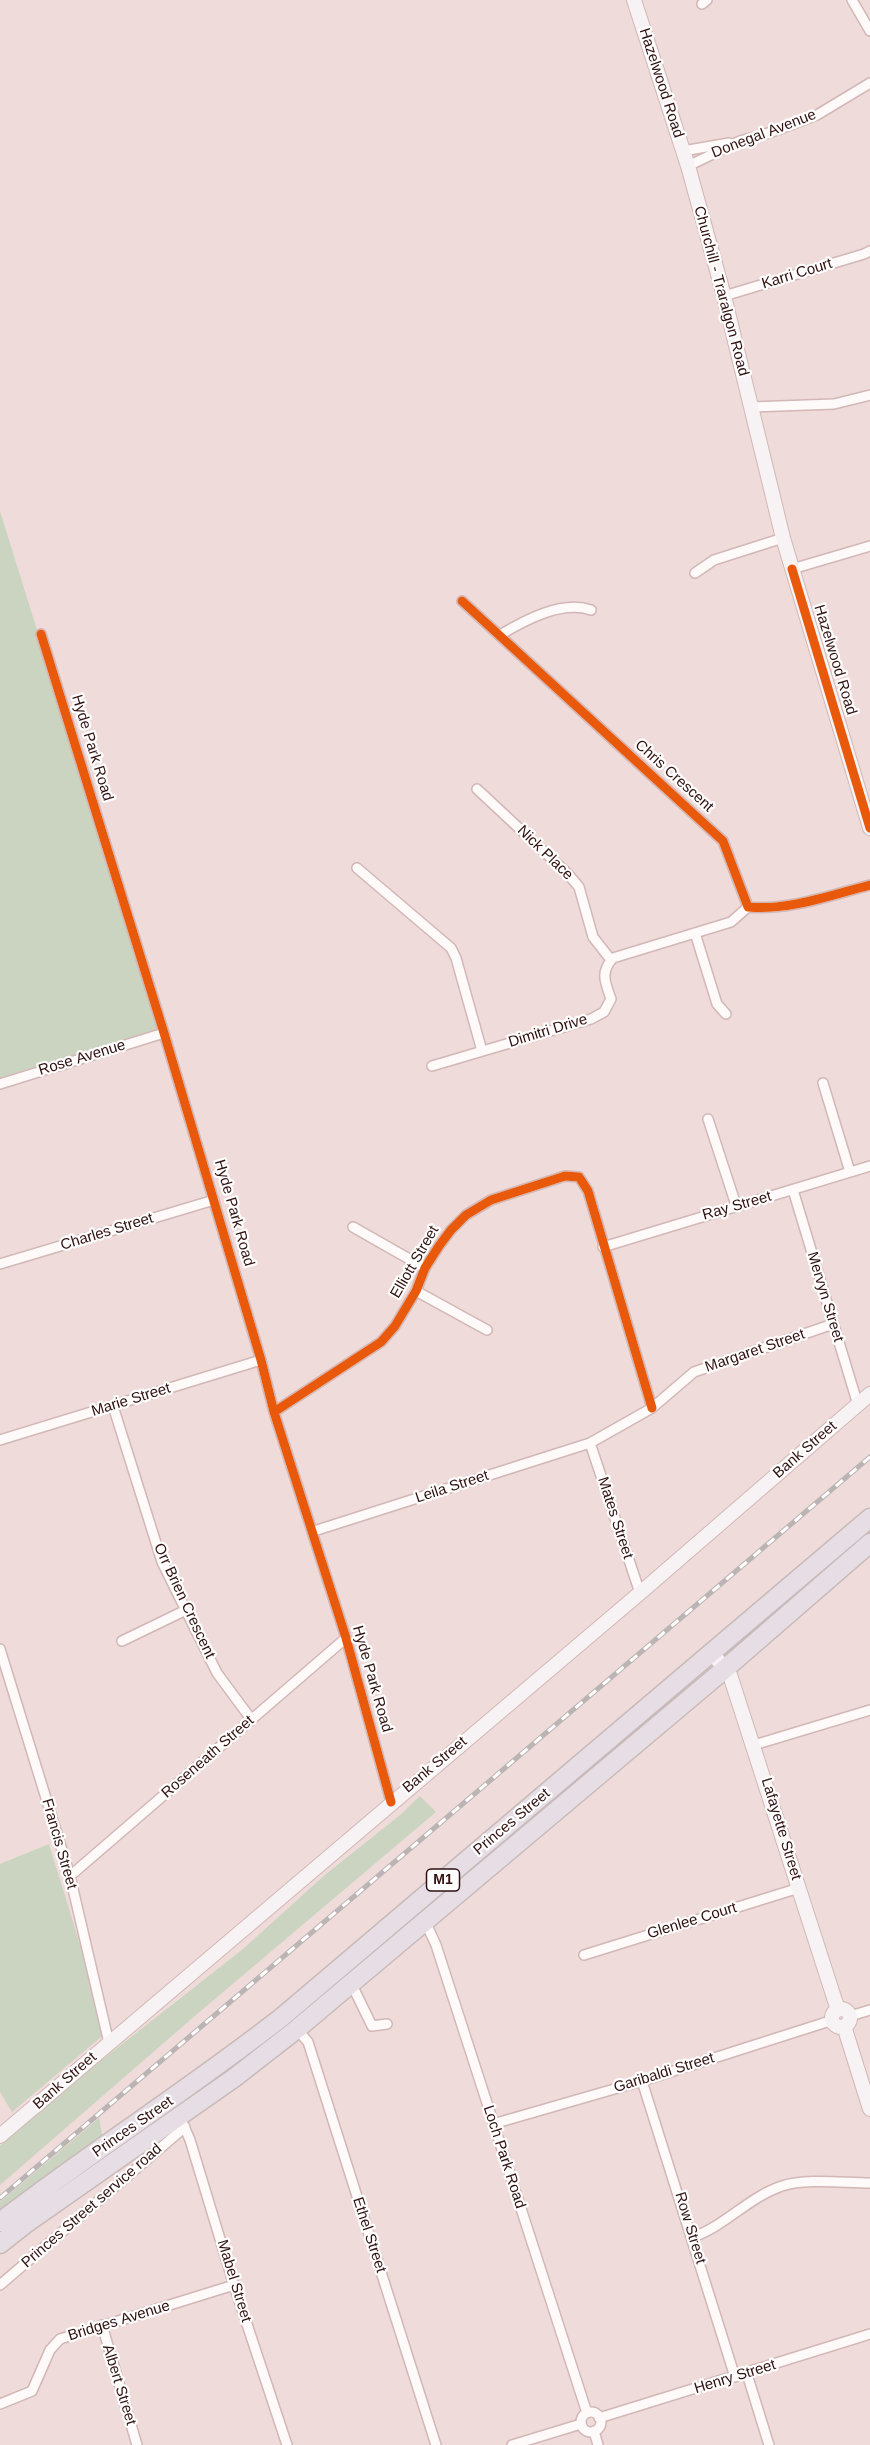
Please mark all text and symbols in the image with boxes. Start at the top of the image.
street label: Hazelwood Road [635,26,687,140]
street label: Donegal Avenue [709,106,819,162]
street label: Churchill - Traralgon Road [690,204,752,378]
street label: Karri Court [760,255,834,293]
street label: Hazelwood Road [810,603,860,717]
street label: Hyde Park Road [67,693,117,803]
street label: Chris Crescent [631,736,717,816]
street label: Nick Place [513,822,577,884]
street label: Dimitri Drive [506,1010,590,1052]
street label: Rose Avenue [36,1036,128,1080]
street label: Hyde Park Road [210,1158,258,1268]
street label: Ray Street [700,1188,774,1224]
street label: Charles Street [59,1209,155,1255]
street label: Elliott Street [387,1222,443,1302]
street label: Mervyn Street [803,1250,847,1344]
street label: Margaret Street [703,1326,807,1376]
street label: Marie Street [89,1379,173,1421]
street label: Bank Street [770,1417,840,1483]
street label: Leila Street [413,1467,491,1507]
street label: Mates Street [593,1475,637,1561]
street label: Orr Brien Crescent [149,1541,219,1661]
street label: Hyde Park Road [348,1624,396,1734]
street label: Roseneath Street [158,1712,258,1802]
street label: Bank Street [399,1733,471,1797]
street label: Lafayette Street [757,1776,805,1882]
street label: Princes Street [470,1785,554,1859]
street label: Francis Street [37,1797,81,1891]
road number: M1 [426,1869,460,1891]
street label: Glenlee Court [645,1899,739,1943]
street label: Bank Street [30,2048,100,2114]
street label: Garibaldi Street [612,2049,716,2097]
street label: Princes Street [89,2093,177,2161]
street label: Loch Park Road [479,2103,529,2211]
street label: Princes Street service road [18,2140,166,2272]
street label: Row Street [671,2190,709,2266]
street label: Ethel Street [348,2195,390,2275]
street label: Mabel Street [213,2238,255,2324]
street label: Bridges Avenue [66,2297,172,2345]
street label: Albert Street [98,2343,140,2427]
street label: Henry Street [692,2356,778,2398]

